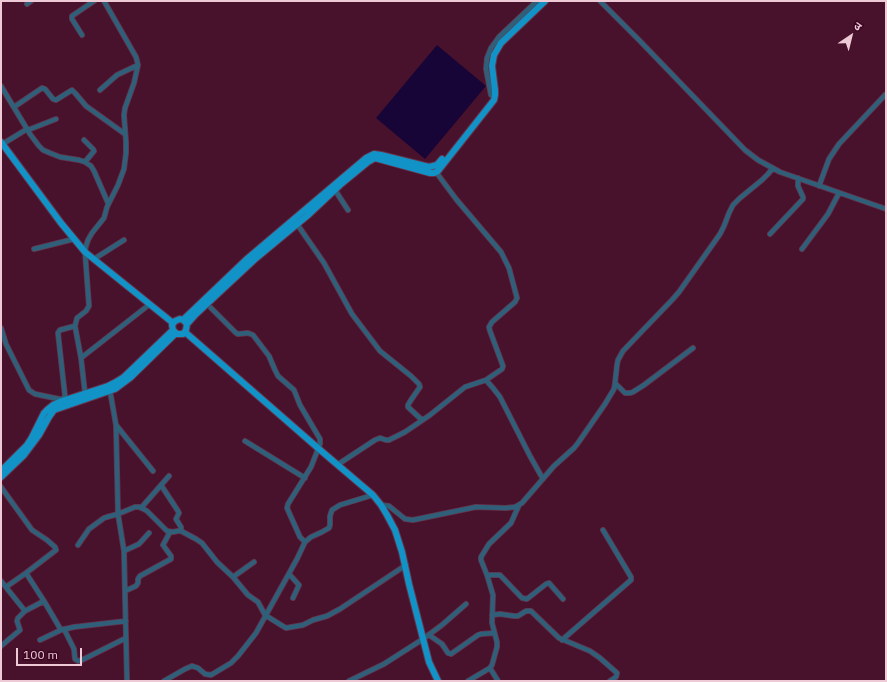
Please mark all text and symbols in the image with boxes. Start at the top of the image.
north arrow [831,16,871,56]
text: उ [851,19,865,34]
scale bar [18,640,84,666]
text: 100 m [23,647,58,662]

